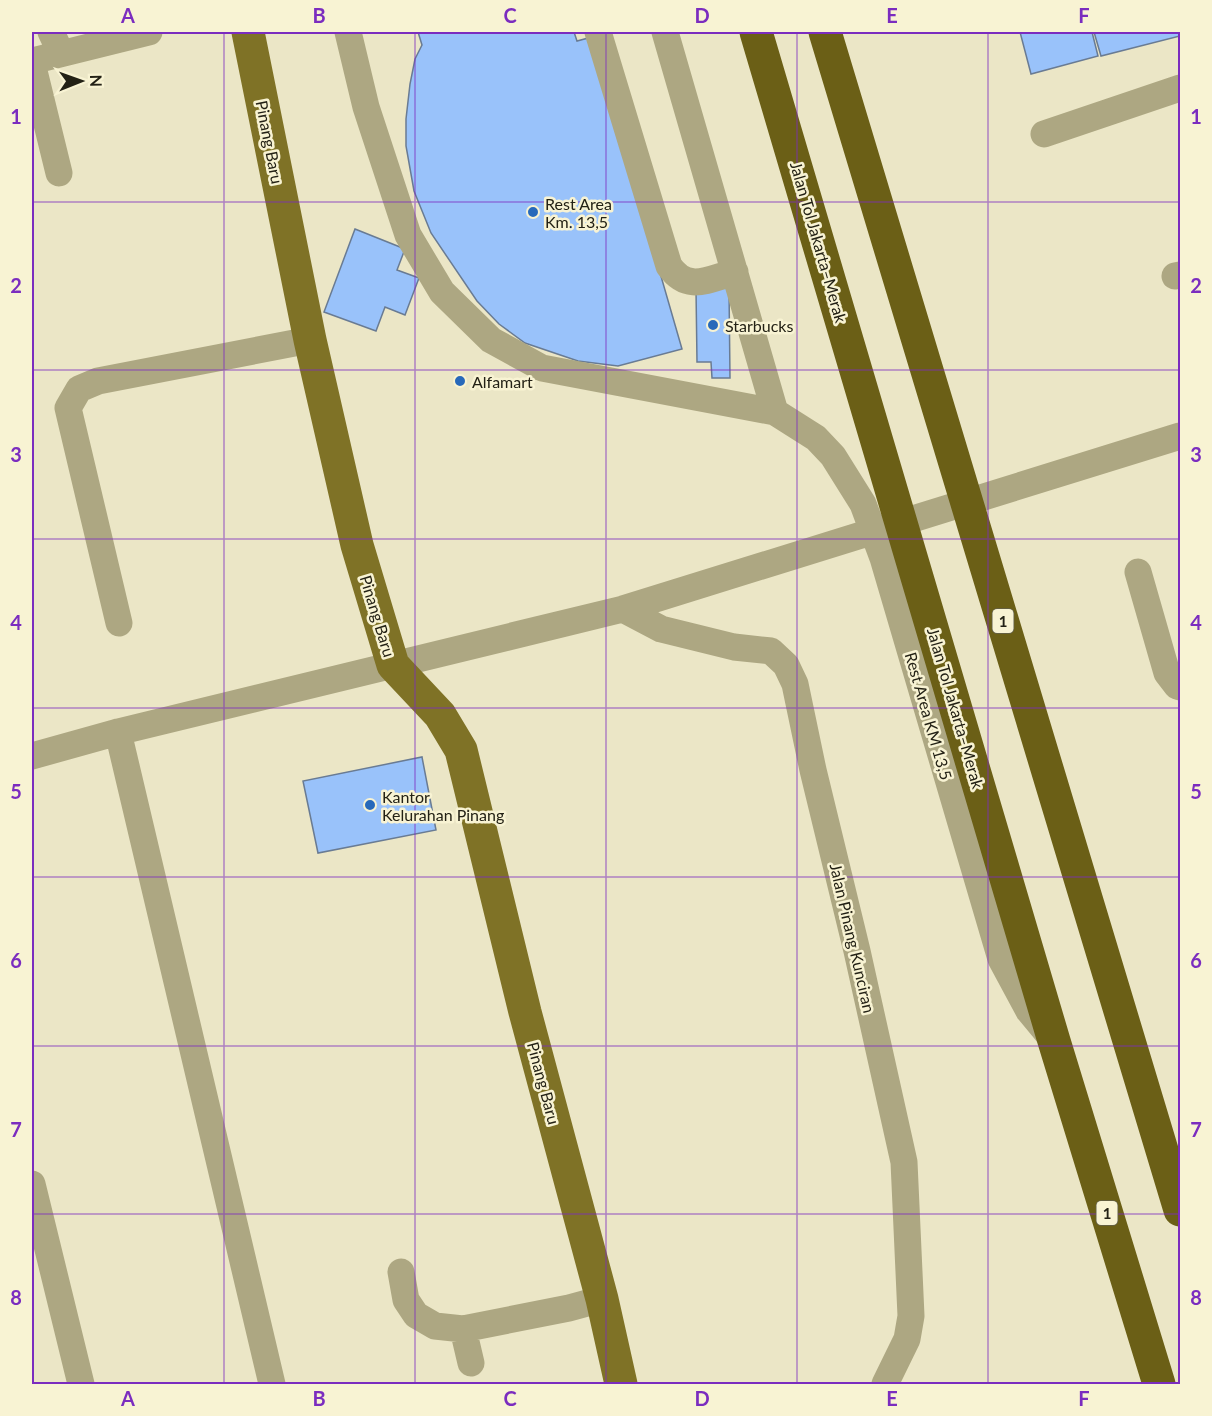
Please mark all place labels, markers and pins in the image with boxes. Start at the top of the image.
place label: Rest Area Km. 13,5 [545,194,612,231]
marker: Rest Area Km. 13,5 [526,205,540,219]
place label: Starbucks [725,316,793,335]
marker: Starbucks [706,318,720,332]
place label: Alfamart [472,372,533,391]
marker: Alfamart [453,374,467,388]
place label: Kantor Kelurahan Pinang [382,787,504,824]
marker: Kantor Kelurahan Pinang [363,798,377,812]

